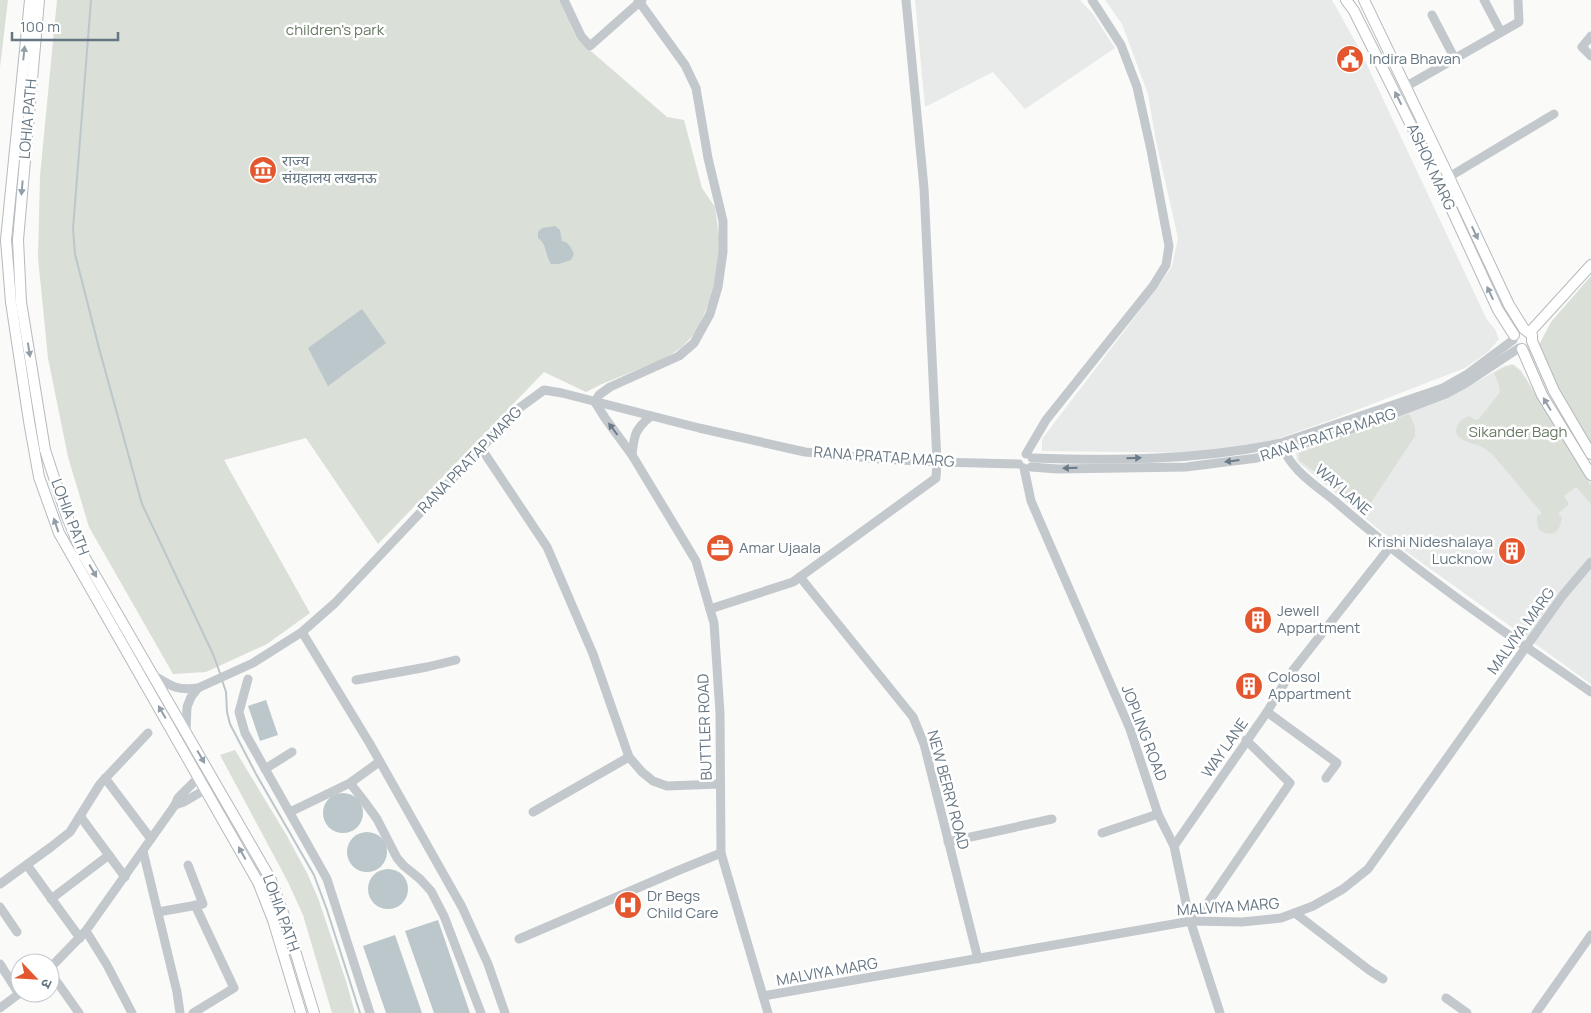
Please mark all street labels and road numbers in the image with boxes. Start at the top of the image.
street label: LOHIA PATH [14,78,41,160]
street label: ASHOK MARG [1402,120,1461,214]
street label: RANA PRATAP MARG [413,401,527,518]
street label: RANA PRATAP MARG [1257,403,1399,466]
street label: RANA PRATAP MARG [813,441,956,472]
street label: WAY LANE [1311,459,1376,520]
street label: LOHIA PATH [46,475,95,558]
street label: MALVIYA MARG [1482,583,1559,678]
street label: BUTTLER ROAD [692,673,717,781]
street label: JOPLING ROAD [1116,682,1172,784]
street label: WAY LANE [1196,714,1253,782]
street label: NEW BERRY ROAD [922,728,975,852]
street label: LOHIA PATH [258,871,305,954]
street label: MALVIYA MARG [1176,892,1280,921]
street label: MALVIYA MARG [775,952,880,991]

